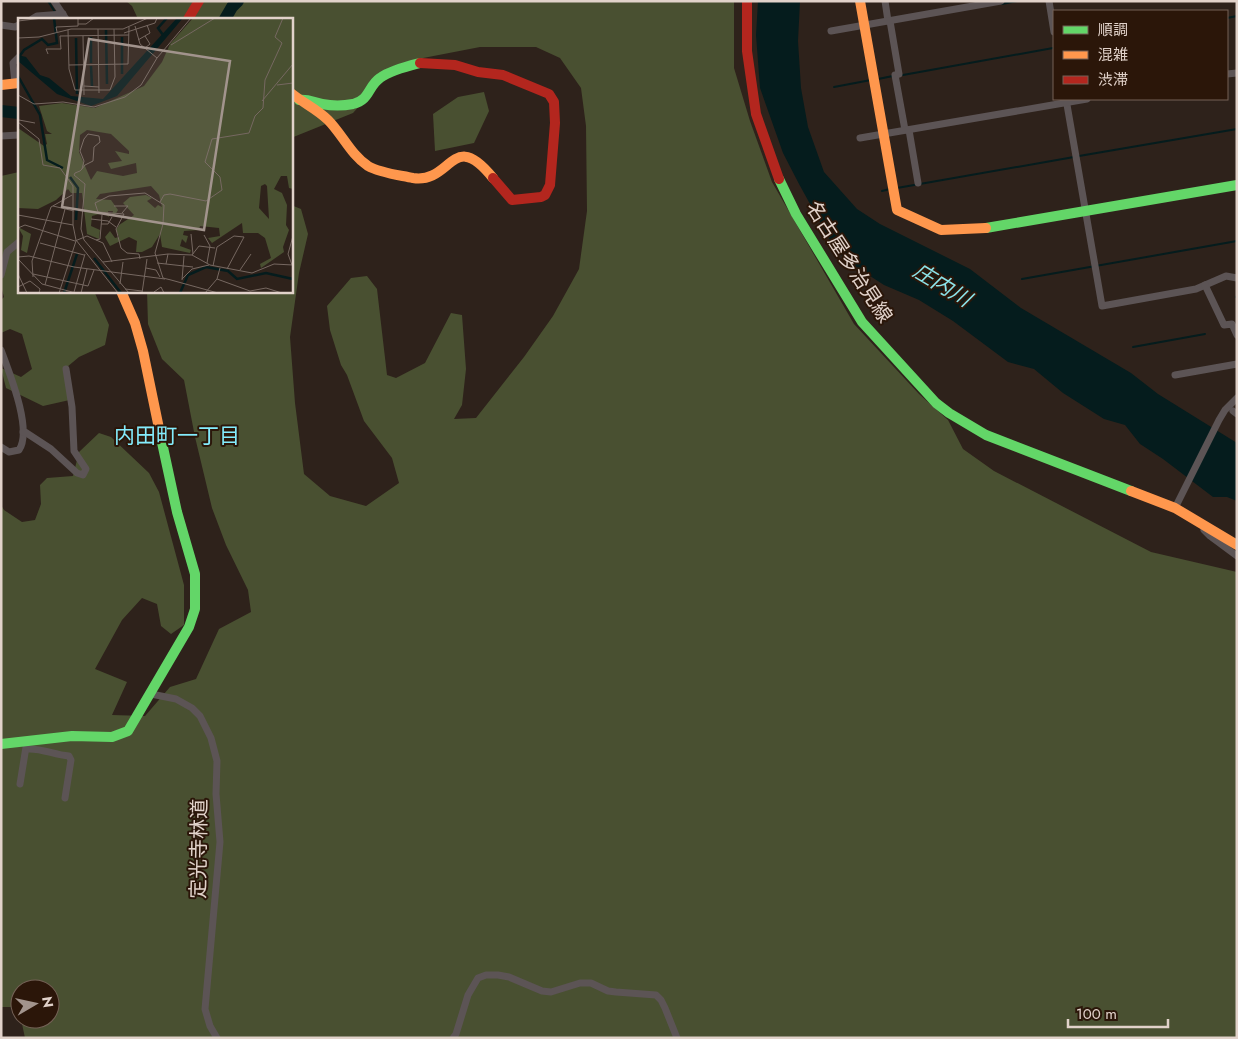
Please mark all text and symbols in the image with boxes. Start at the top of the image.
legend [1053,10,1228,100]
inset map [18,18,292,292]
text: 順調 [1098,19,1128,41]
text: 混雑 [1098,44,1128,66]
text: 渋滞 [1098,69,1128,91]
street label: 名古屋多治見線 [799,195,899,329]
water label: 庄内川 [907,256,978,315]
district label: 内田町一丁目 [114,421,240,451]
street label: 定光寺林道 [184,799,214,899]
north arrow [10,979,60,1029]
text: N [37,995,59,1009]
scale bar [1068,996,1168,1028]
text: 100 m [1076,1003,1117,1025]

